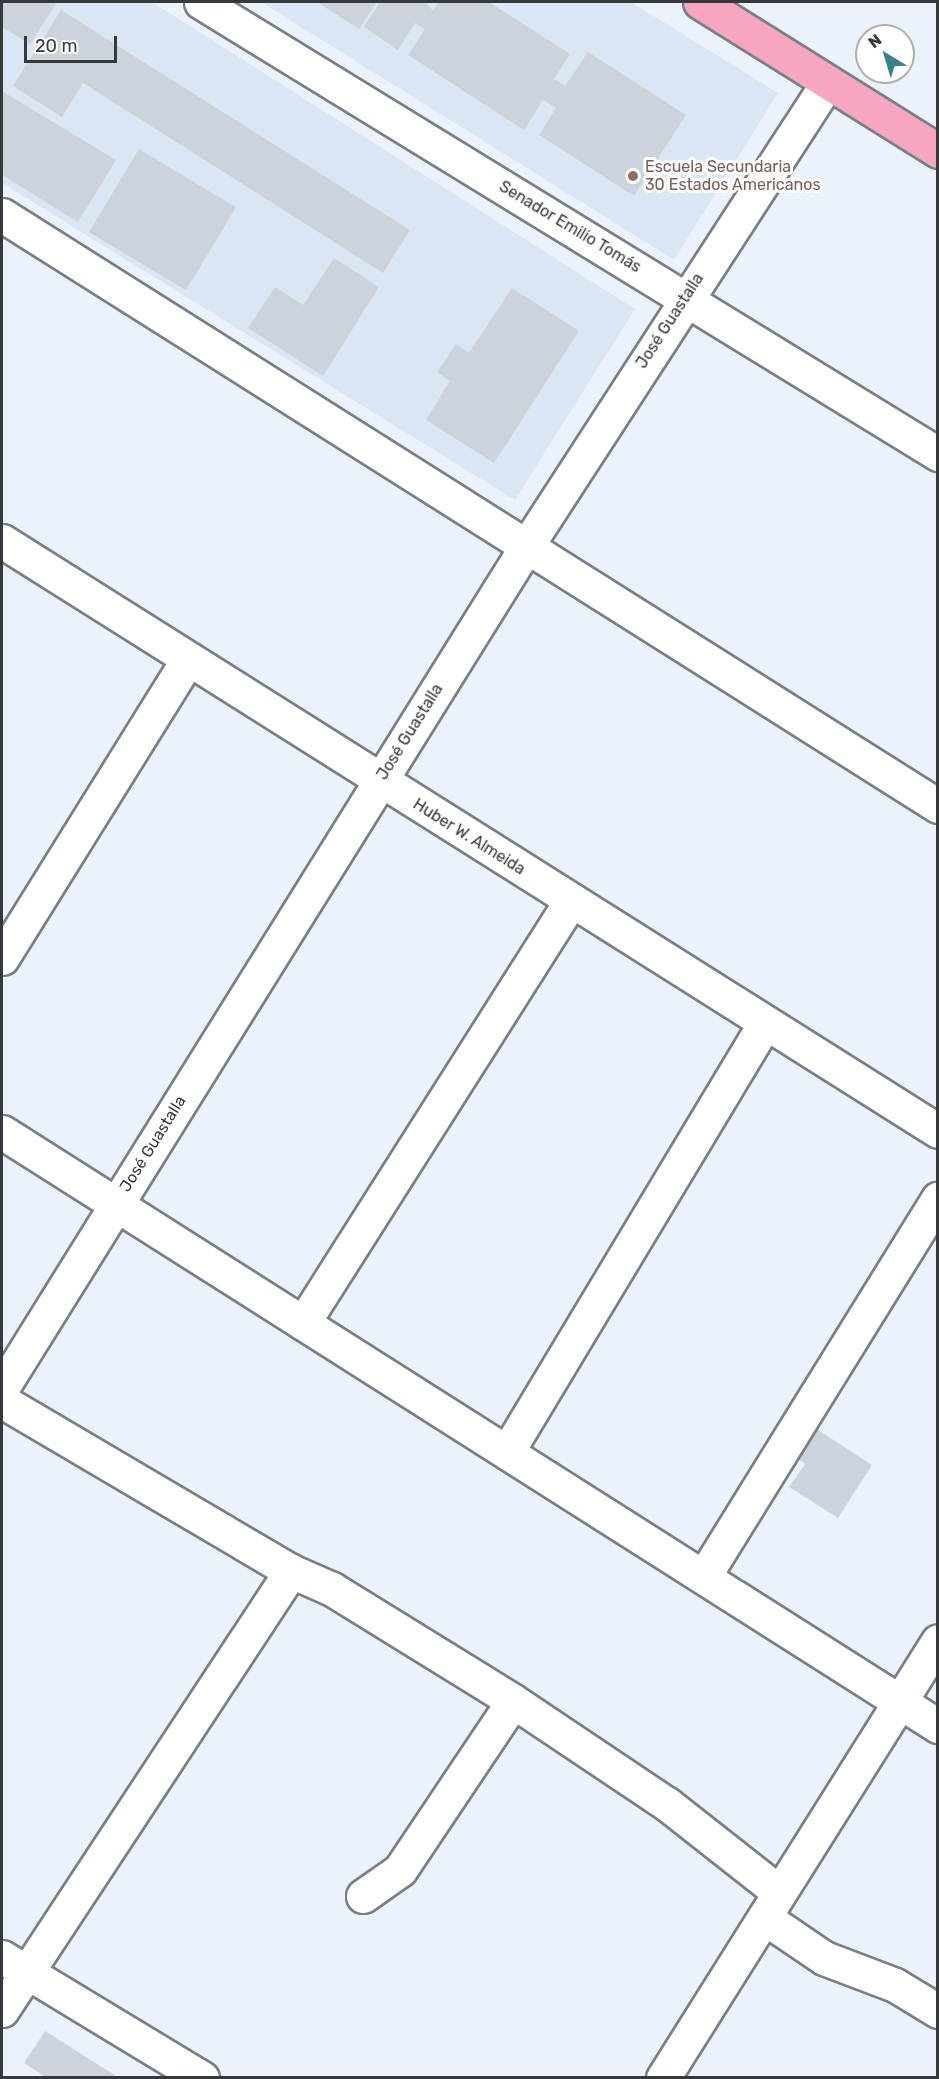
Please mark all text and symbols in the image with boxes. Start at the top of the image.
scale bar [27,24,120,62]
north arrow [855,24,915,84]
text: N [864,30,885,52]
text: 20 m [35,35,77,57]
place label: Escuela Secundaria 30 Estados Americanos [645,157,821,195]
marker: Escuela Secundaria 30 Estados Americanos [626,169,640,183]
street label: Senador Emilio Tomás [495,177,645,277]
street label: José Guastalla [632,270,708,372]
street label: José Guastalla [373,680,447,784]
street label: Huber W. Almeida [409,794,529,880]
street label: José Guastalla [116,1092,190,1196]

